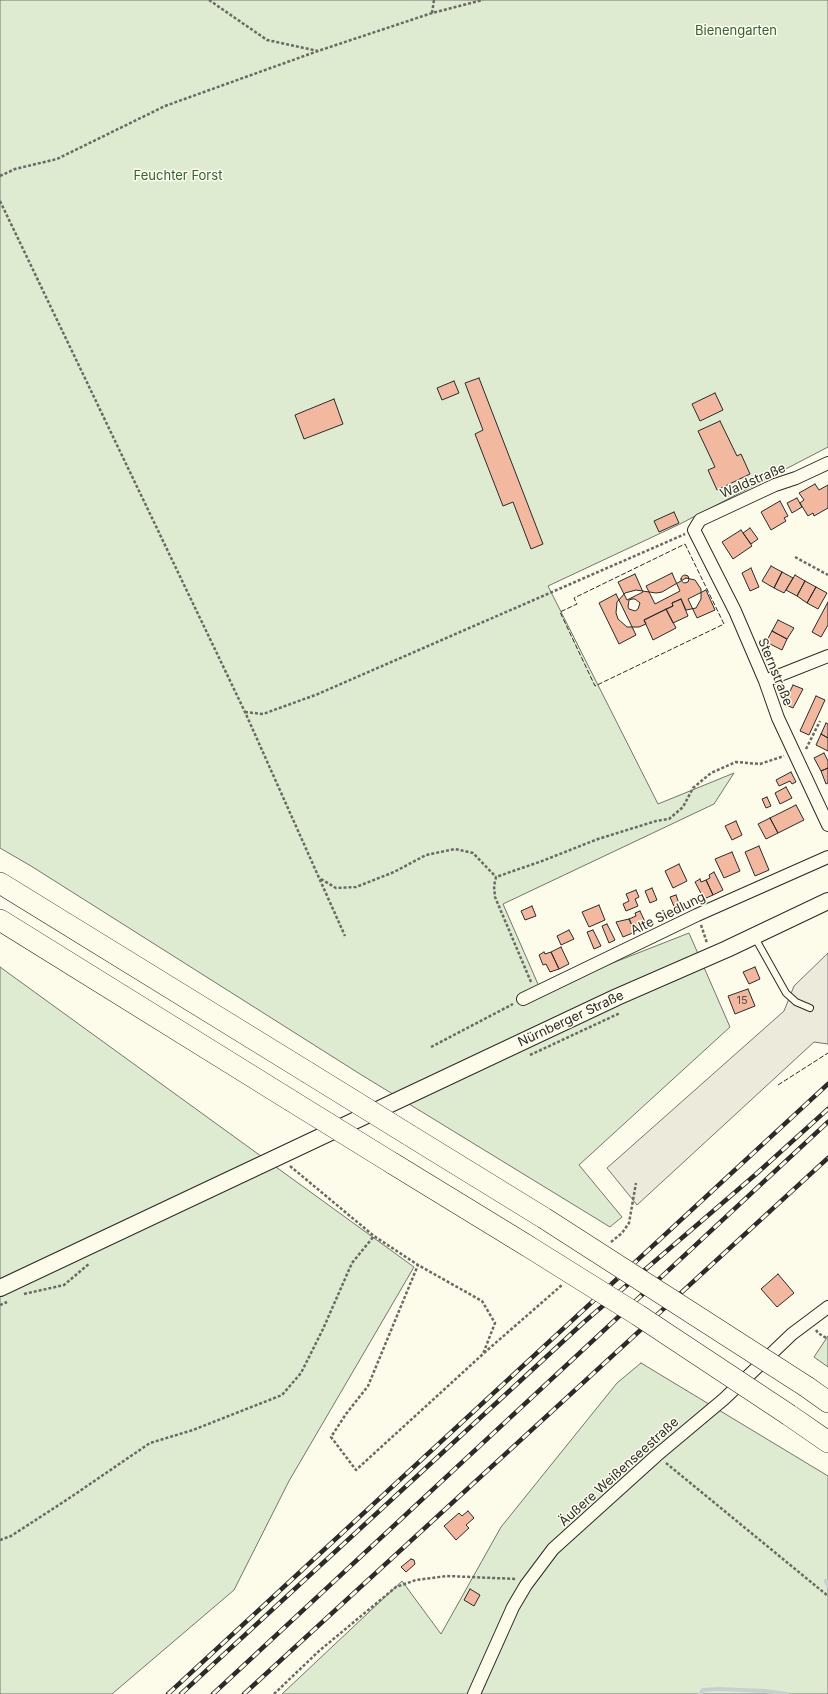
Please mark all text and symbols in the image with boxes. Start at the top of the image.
park label: Bienengarten [695,23,777,39]
park label: Feuchter Forst [134,168,222,184]
street label: Waldstraße [718,460,788,502]
street label: Sternstraße [754,636,796,708]
street label: Alte Siedlung [628,889,708,939]
street label: Nürnberger Straße [516,988,626,1050]
house number: 15 [736,994,748,1008]
street label: Äußere Weißenseestraße [556,1414,682,1530]

